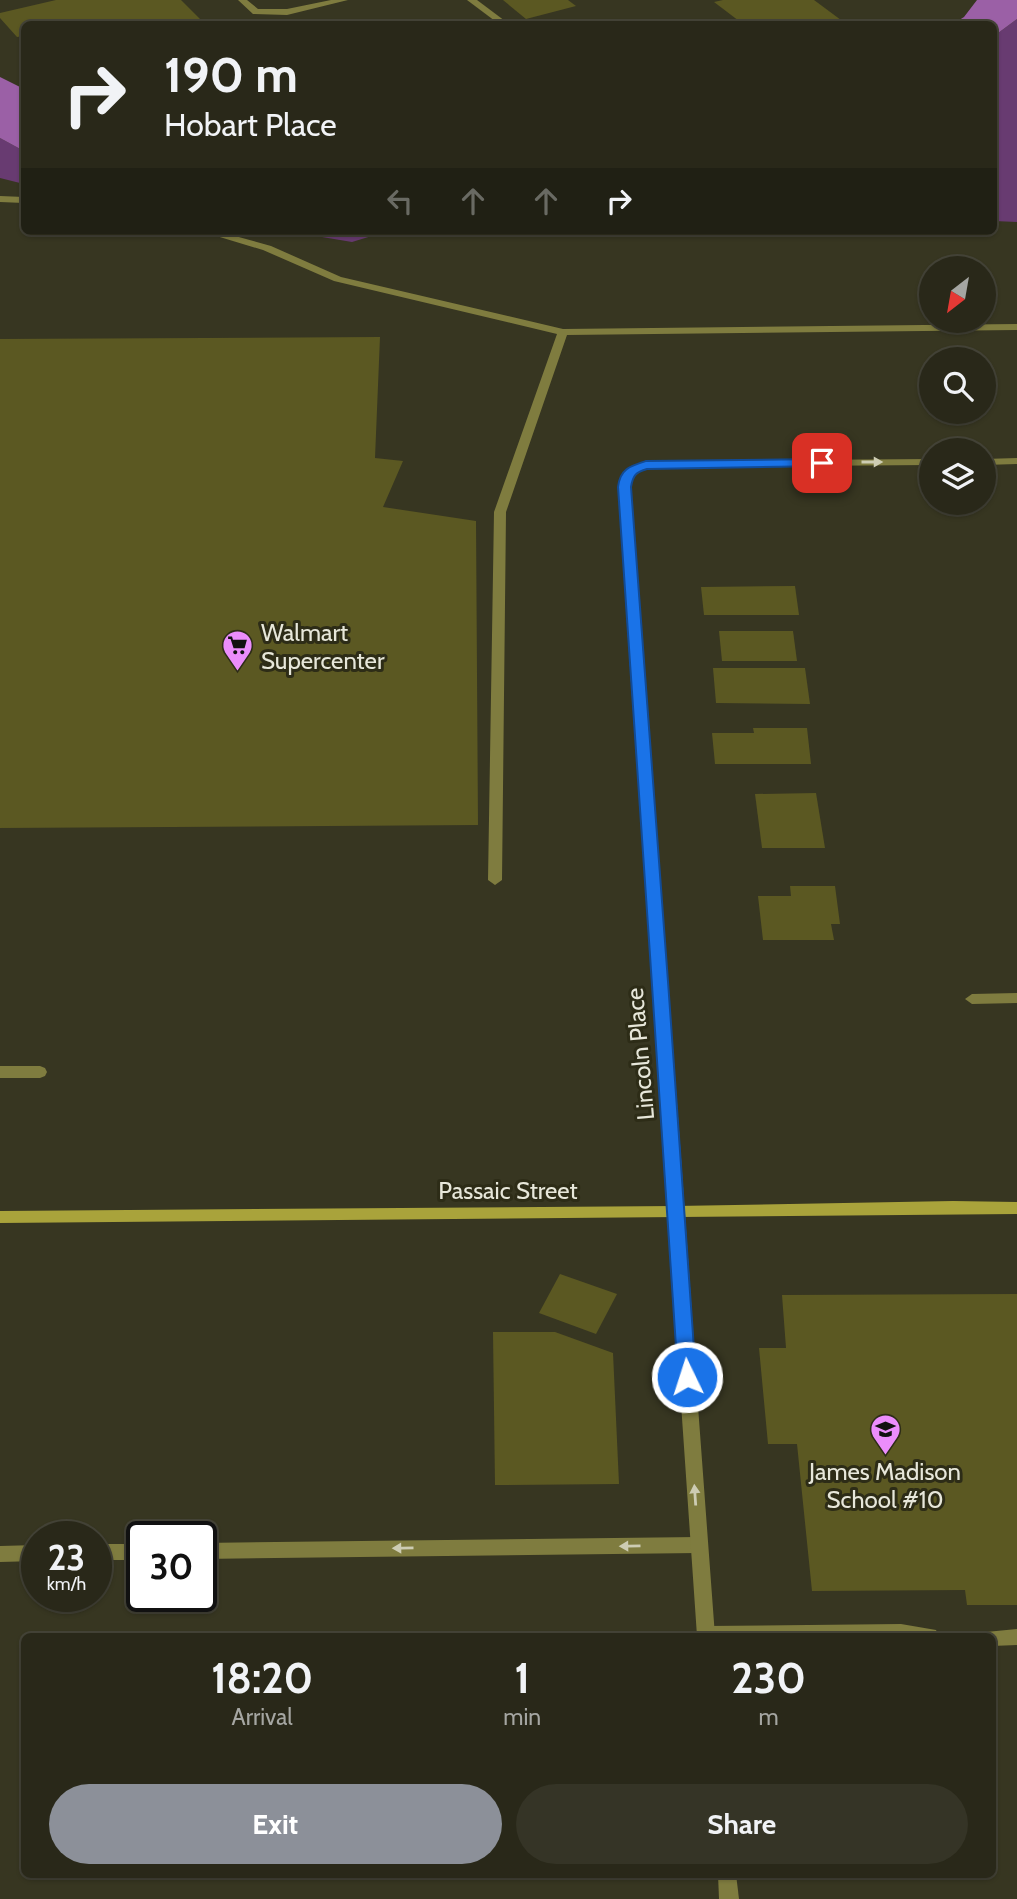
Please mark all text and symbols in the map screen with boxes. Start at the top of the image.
text: 190 m [164,45,298,104]
icon: right [49,49,140,140]
text: Hobart Place [164,105,337,144]
icon: left [381,182,419,220]
icon: ahead [454,182,492,220]
icon: ahead [527,182,565,220]
icon: right [600,182,638,220]
north arrow [919,256,996,332]
map controls [919,256,996,515]
button: search [919,347,996,424]
pin [792,433,852,493]
button: layers [919,438,996,515]
icon: arrive [803,444,841,482]
one-way arrow [861,457,883,468]
place label: Walmart Supercenter [261,618,385,675]
supermarket icon: Walmart Supercenter [221,629,255,673]
street label: Lincoln Place [620,987,660,1121]
street label: Passaic Street [438,1176,578,1205]
position arrow [650,1340,724,1414]
school or university icon: James Madison School #10 [868,1412,902,1456]
place label: James Madison School #10 [808,1457,961,1514]
one-way arrow [689,1484,700,1506]
speed limit sign: 30 [126,1521,217,1612]
text: 23 [48,1536,85,1579]
one-way arrow [619,1540,641,1551]
one-way arrow [391,1543,413,1554]
text: km/h [47,1573,86,1595]
text: 18:20 [211,1652,313,1704]
text: 1 [515,1652,530,1704]
text: 230 [731,1652,806,1704]
text: Arrival [232,1703,293,1731]
text: min [503,1703,541,1731]
text: m [759,1703,779,1731]
button: Exit [49,1784,502,1864]
button: Share [516,1784,968,1864]

